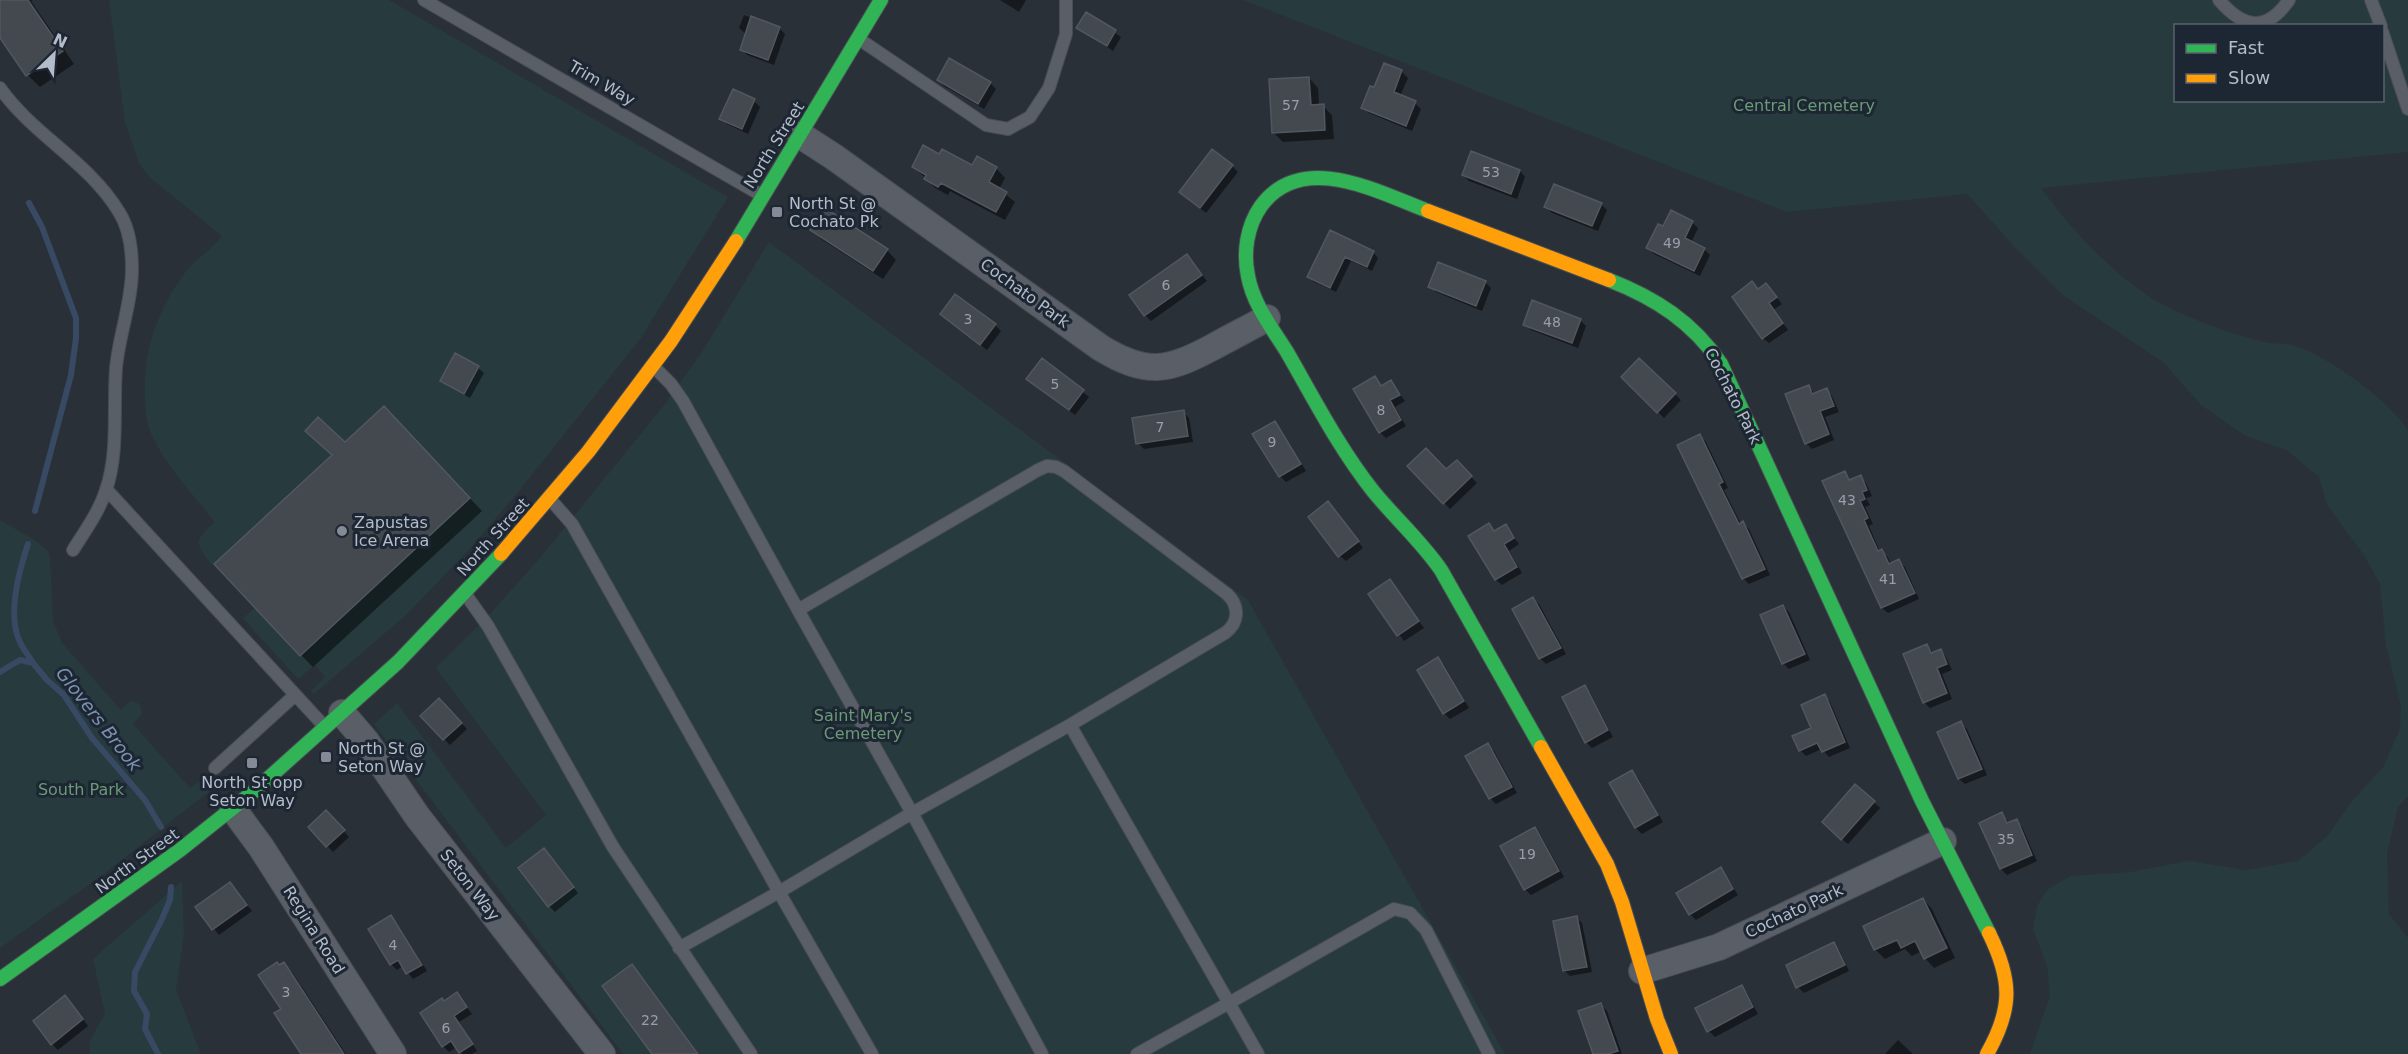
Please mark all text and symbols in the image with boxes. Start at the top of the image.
north arrow [24,24,84,84]
legend [2174,24,2384,102]
text: N [50,29,70,52]
text: Fast [2228,37,2264,58]
street label: Trim Way [565,56,638,110]
text: Slow [2228,67,2270,88]
park label: Central Cemetery [1733,96,1875,115]
house number: 57 [1282,97,1300,113]
street label: North Street [740,98,808,192]
house number: 53 [1482,164,1500,180]
place label: North St @ Cochato Pk [789,194,880,231]
marker: North St @ Cochato Pk [770,205,784,219]
house number: 49 [1663,235,1681,251]
street label: Cochato Park [977,254,1074,332]
house number: 6 [1162,277,1171,293]
house number: 3 [964,311,972,327]
house number: 48 [1543,314,1561,330]
street label: Cochato Park [1701,345,1766,448]
house number: 5 [1051,376,1059,392]
house number: 8 [1377,402,1385,418]
house number: 7 [1156,419,1164,435]
house number: 9 [1268,434,1276,450]
house number: 43 [1838,492,1856,508]
street label: North Street [453,494,533,580]
place label: Zapustas Ice Arena [354,513,429,550]
marker: Zapustas Ice Arena [335,524,349,538]
house number: 41 [1879,571,1897,587]
water label: Glovers Brook [52,663,147,777]
park label: Saint Mary's Cemetery [814,706,912,743]
place label: North St @ Seton Way [338,739,425,776]
marker: North St @ Seton Way [319,750,333,764]
marker: North St opp Seton Way [245,756,259,770]
place label: North St opp Seton Way [201,773,303,810]
park label: South Park [38,780,125,799]
street label: North Street [92,824,182,898]
house number: 35 [1997,831,2015,847]
street label: Seton Way [436,846,504,924]
house number: 19 [1518,846,1536,862]
street label: Cochato Park [1742,880,1846,942]
street label: Regina Road [279,883,349,977]
house number: 4 [389,937,398,953]
house number: 3 [282,984,290,1000]
house number: 22 [641,1012,659,1028]
house number: 6 [442,1020,451,1036]

